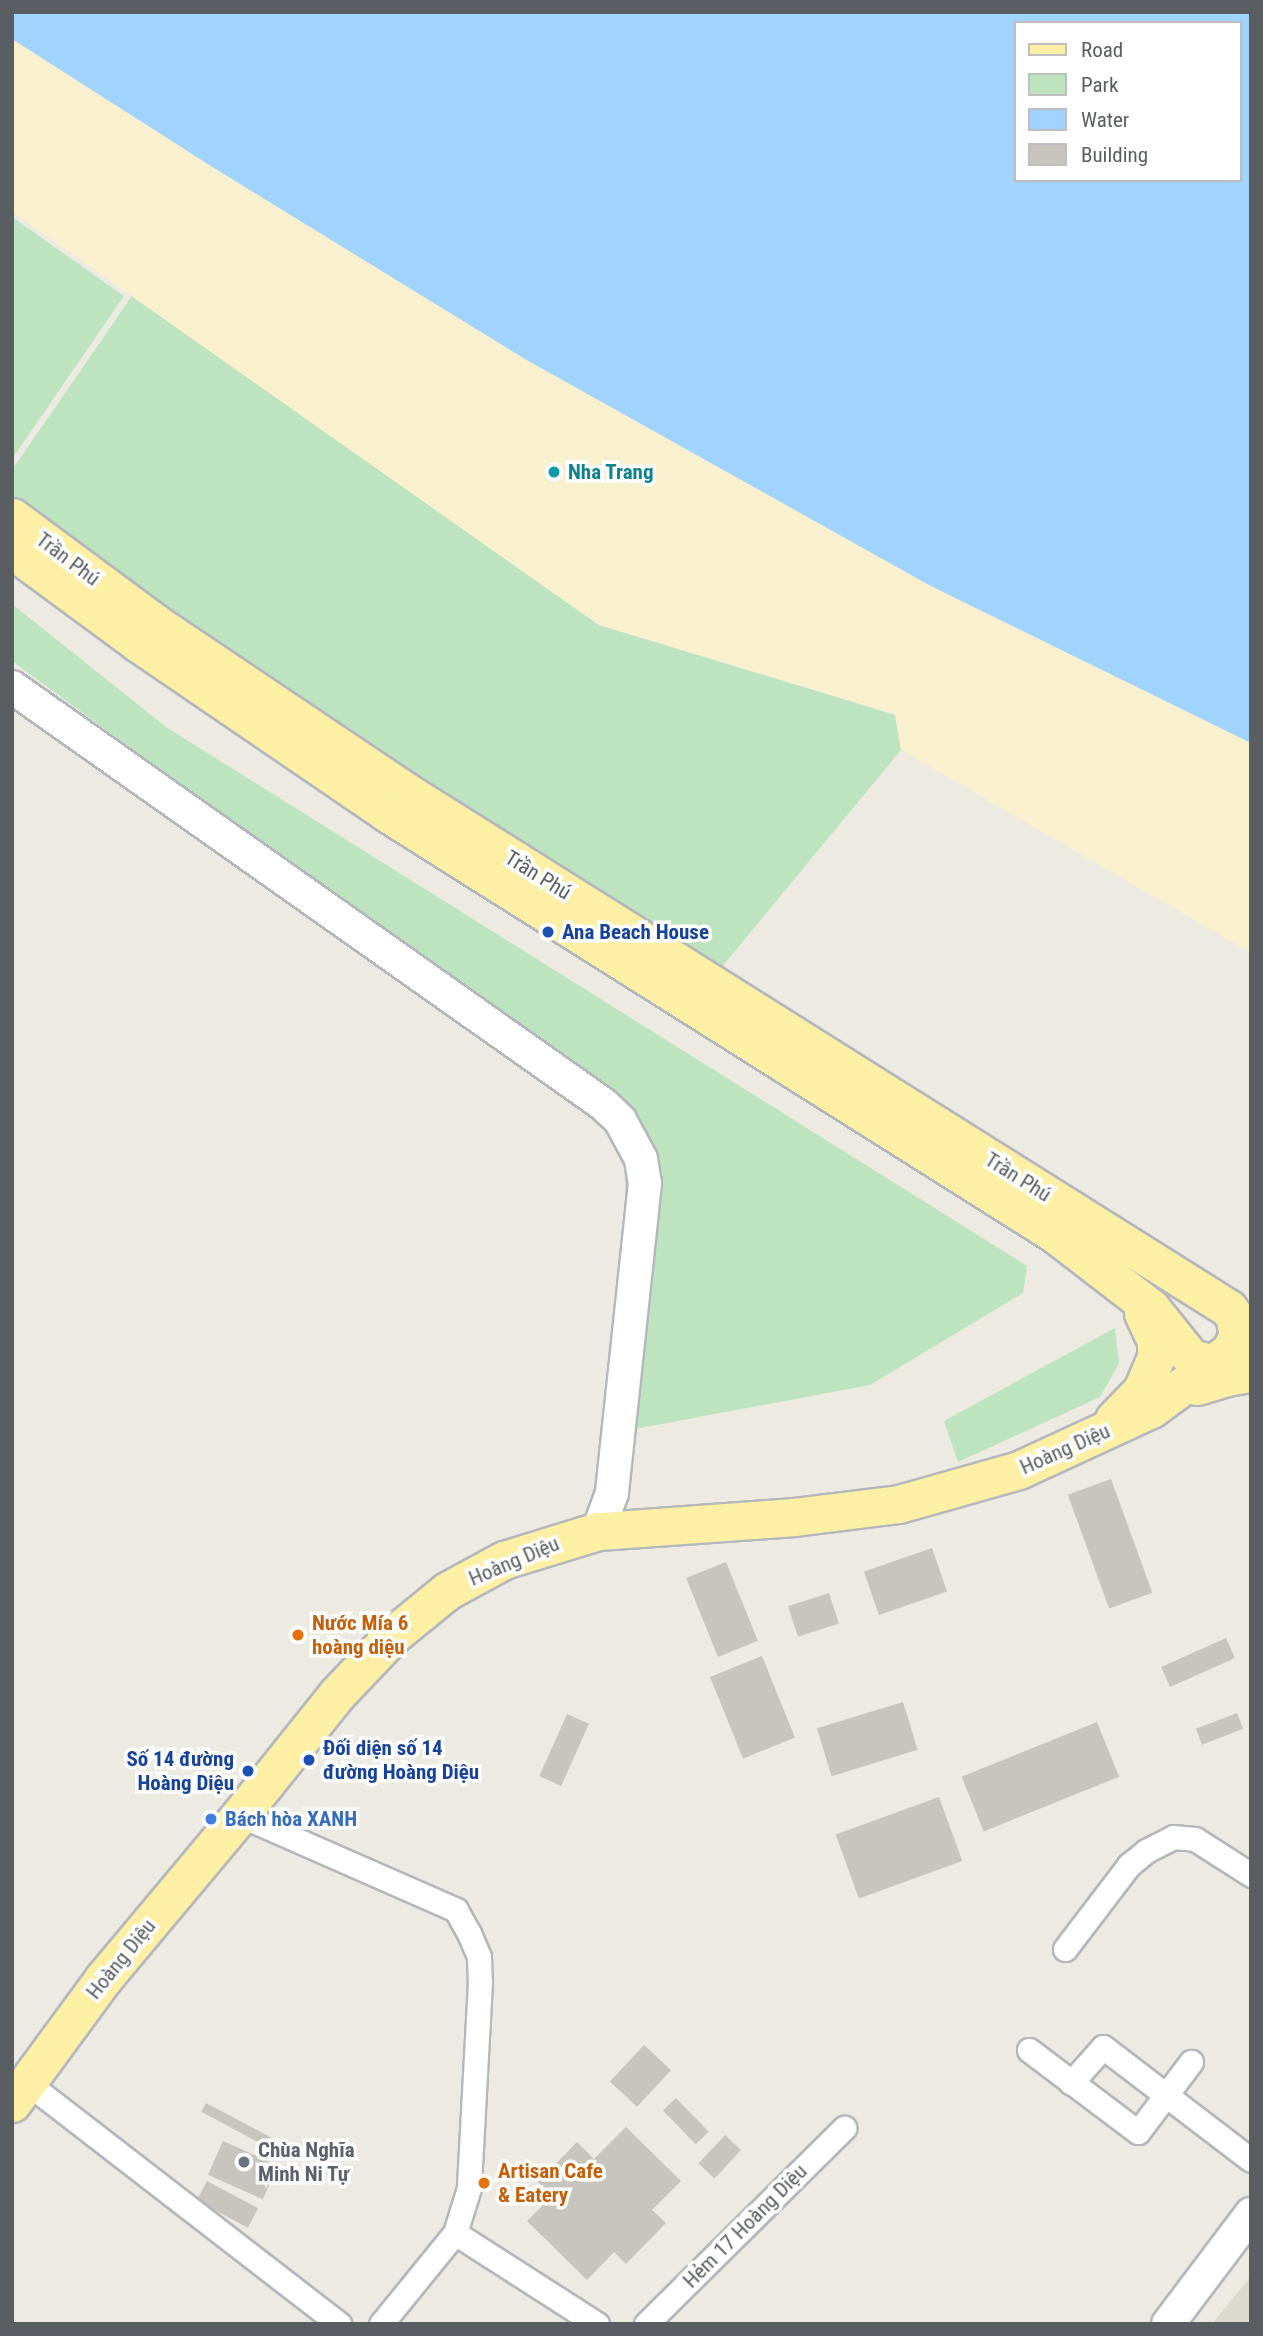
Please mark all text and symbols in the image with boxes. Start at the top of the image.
legend [1014,21,1242,182]
text: Road [1081,38,1123,62]
text: Park [1081,73,1118,97]
text: Water [1081,108,1129,132]
text: Building [1081,143,1148,167]
place label: Nha Trang [568,459,654,485]
marker: Nha Trang [546,464,562,480]
street label: Trần Phú [31,527,105,591]
street label: Trần Phú [500,845,576,905]
place label: Ana Beach House [562,919,709,945]
marker: Ana Beach House [540,924,556,940]
street label: Trần Phú [980,1147,1056,1207]
street label: Hoàng Diệu [1016,1418,1114,1480]
street label: Hoàng Diệu [465,1531,563,1591]
place label: Nước Mía 6 hoàng diệu [312,1610,408,1660]
marker: Nước Mía 6 hoàng diệu [290,1627,306,1643]
place label: Đối diện số 14 đường Hoàng Diệu [323,1735,479,1785]
place label: Số 14 đường Hoàng Diệu [126,1746,234,1796]
marker: Đối diện số 14 đường Hoàng Diệu [301,1752,317,1768]
marker: Số 14 đường Hoàng Diệu [240,1763,256,1779]
place label: Bách hòa XANH [225,1806,357,1832]
marker: Bách hòa XANH [203,1811,219,1827]
street label: Hoàng Diệu [81,1914,161,2004]
place label: Chùa Nghĩa Minh Ni Tự [258,2137,355,2187]
marker: Chùa Nghĩa Minh Ni Tự [236,2154,252,2170]
place label: Artisan Cafe & Eatery [498,2158,603,2208]
street label: Hẻm 17 Hoàng Diệu [678,2159,812,2293]
marker: Artisan Cafe & Eatery [476,2175,492,2191]

